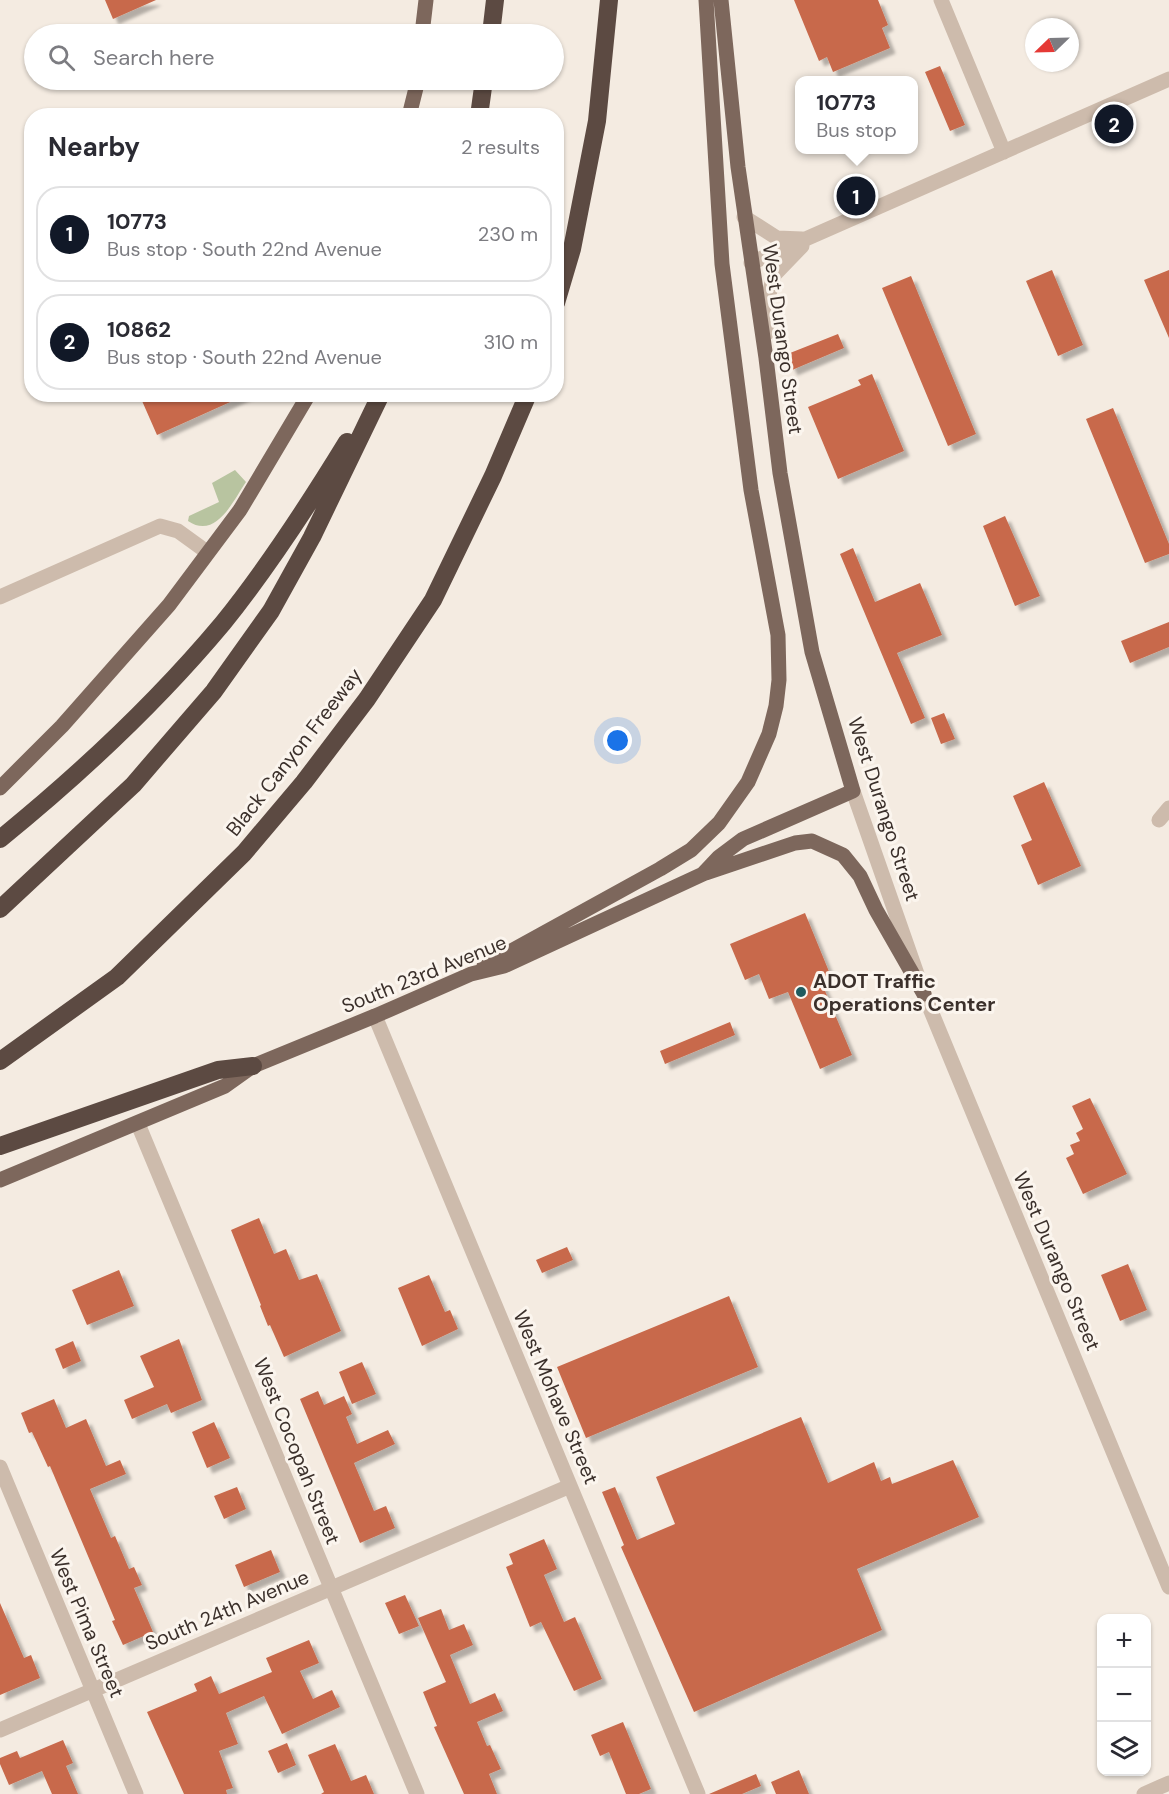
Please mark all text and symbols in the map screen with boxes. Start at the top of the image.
north arrow [1025,18,1079,72]
search box [24,24,564,90]
icon: search [45,41,78,74]
text: Search here [93,43,214,72]
popup [795,76,918,154]
text: 10773 [816,88,876,117]
pin: 2 [1094,102,1134,146]
text: Bus stop [816,117,897,143]
text: Nearby [48,130,140,164]
text: 2 results [461,134,540,160]
pin: 1 [836,174,876,218]
text: 10773 [107,207,167,236]
text: 1 [66,221,73,247]
text: 230 m [478,221,538,247]
text: Bus stop · South 22nd Avenue [107,236,382,262]
street label: West Durango Street [757,242,809,436]
text: 10862 [107,315,171,344]
text: 2 [64,329,75,355]
text: 310 m [483,329,538,355]
text: Bus stop · South 22nd Avenue [107,344,382,370]
street label: Black Canyon Freeway [220,663,368,841]
street label: West Durango Street [842,714,926,904]
your location [603,726,632,755]
street label: South 23rd Avenue [338,929,510,1019]
place label: ADOT Traffic Operations Center [813,968,995,1017]
marker: ADOT Traffic Operations Center [794,985,808,999]
street label: West Durango Street [1008,1168,1107,1355]
street label: West Mohave Street [508,1306,604,1488]
street label: West Cocopah Street [248,1354,346,1548]
street label: West Pima Street [44,1544,130,1702]
street label: South 24th Avenue [141,1564,313,1656]
map controls [1097,1614,1151,1776]
button: + [1097,1614,1151,1668]
button: − [1097,1668,1151,1722]
button: layers [1097,1722,1151,1776]

